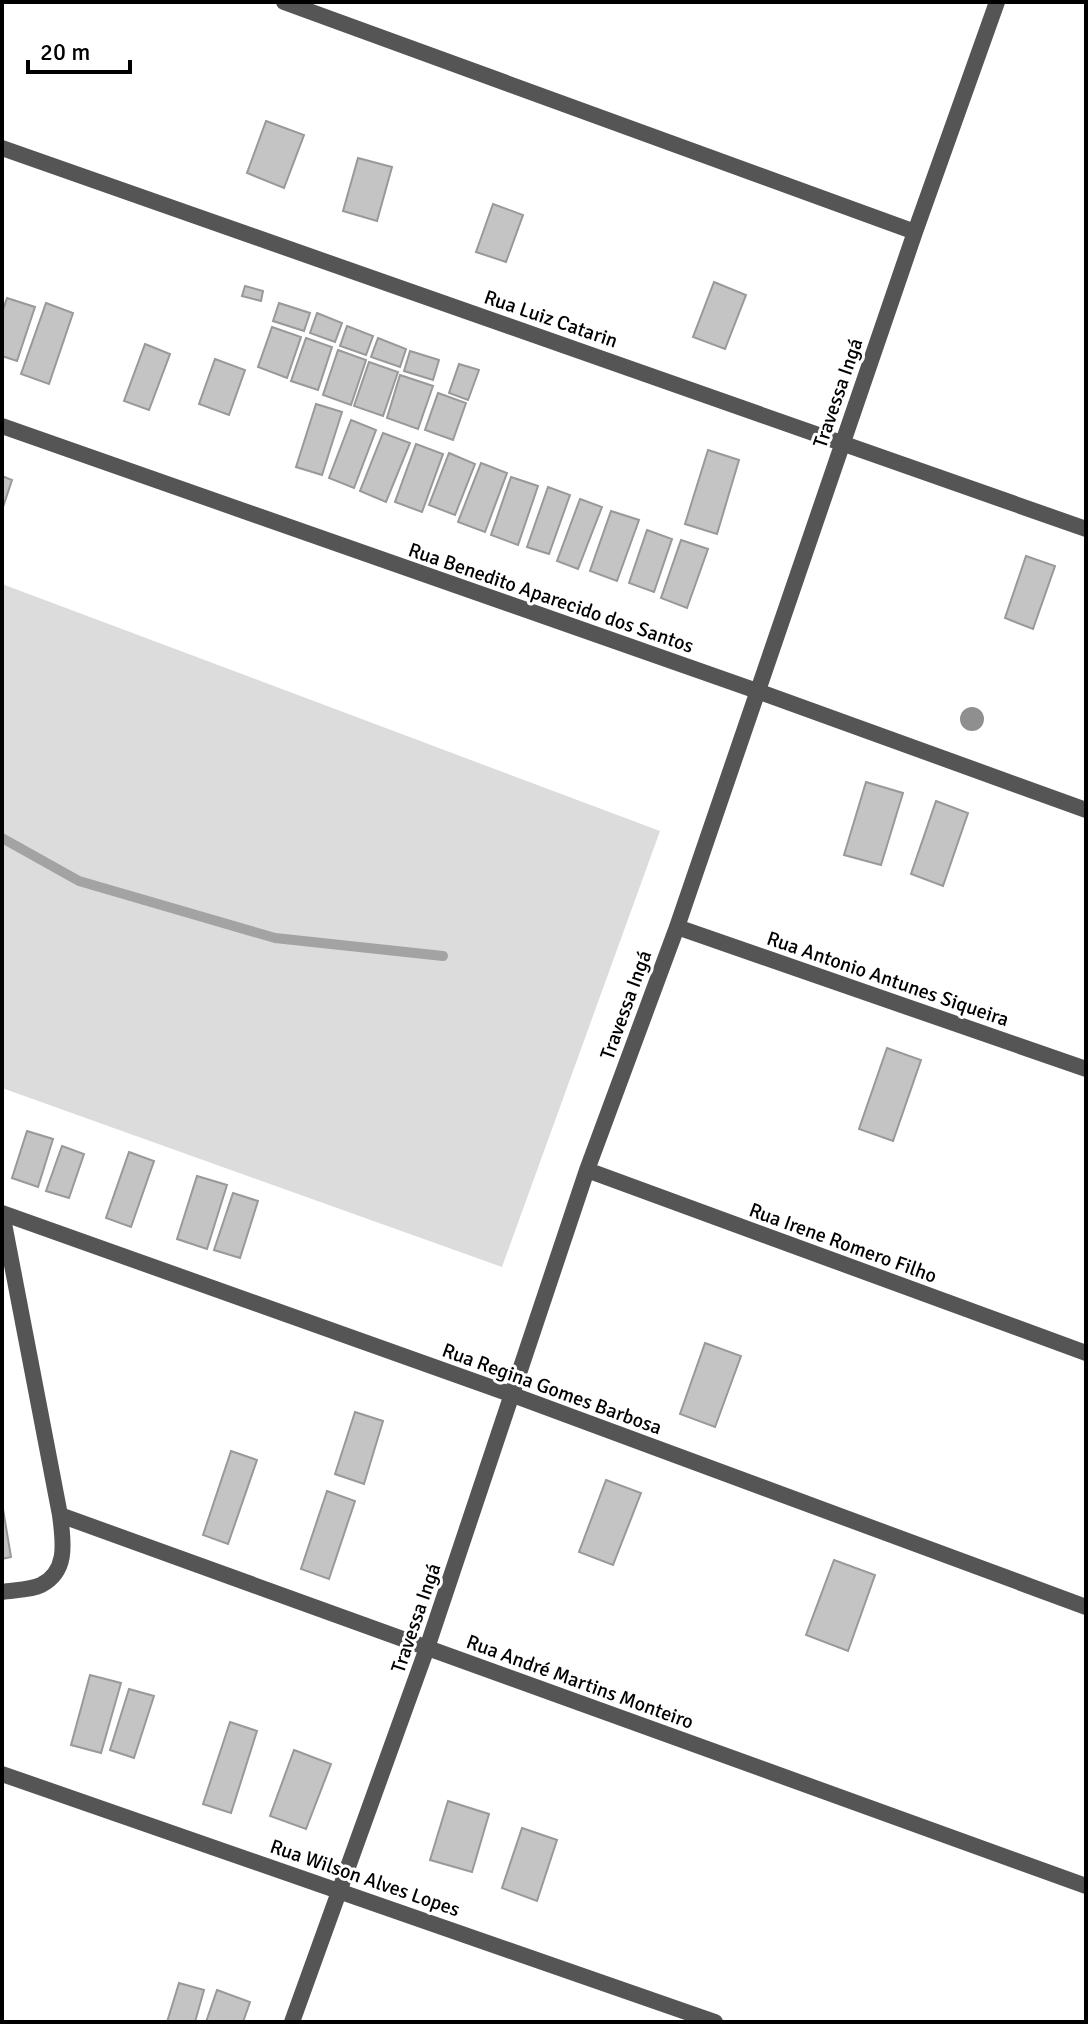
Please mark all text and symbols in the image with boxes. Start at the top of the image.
scale bar [28,24,130,74]
text: 20 m [40,37,90,67]
street label: Rua Luiz Catarin [481,284,621,354]
street label: Travessa Ingá [808,335,868,451]
street label: Rua Benedito Aparecido dos Santos [405,537,697,659]
street label: Rua Antonio Antunes Siqueira [764,926,1012,1032]
street label: Travessa Ingá [595,947,657,1063]
street label: Rua Irene Romero Filho [746,1197,940,1289]
street label: Rua Regina Gomes Barbosa [439,1338,665,1440]
street label: Travessa Ingá [386,1560,446,1676]
street label: Rua André Martins Monteiro [463,1629,697,1735]
street label: Rua Wilson Alves Lopes [267,1834,463,1922]

